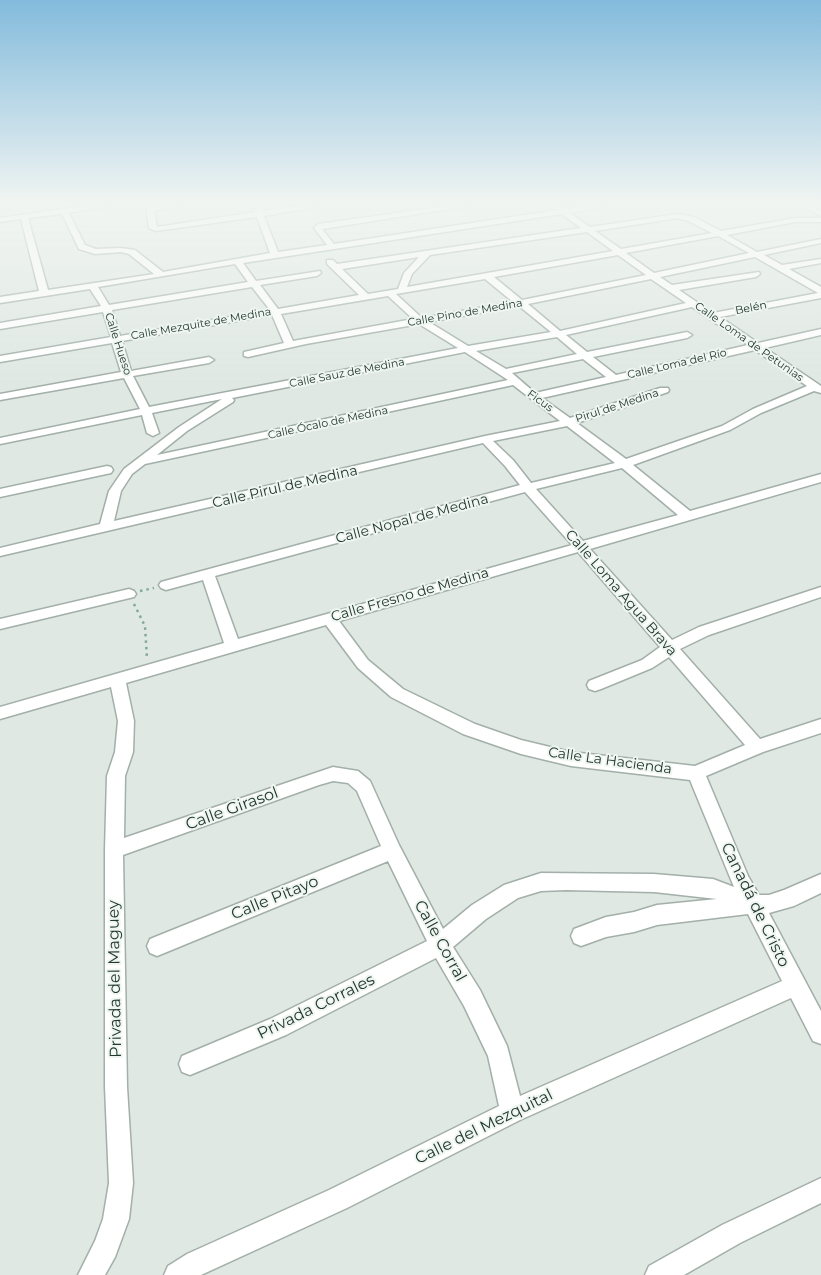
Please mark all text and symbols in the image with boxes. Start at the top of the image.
street label: Calle Pino de Medina [407,296,523,330]
street label: Belén [734,298,768,318]
street label: Calle Loma de Petunias [692,299,806,385]
street label: Calle Mezquite de Medina [130,305,272,343]
street label: Calle Hueso [102,311,134,377]
street label: Calle Loma del Río [626,346,728,382]
street label: Calle Sauz de Medina [288,355,406,391]
street label: Pirul de Medina [574,386,660,426]
street label: Ficus [524,387,556,415]
street label: Calle Ócalo de Medina [267,404,389,442]
street label: Calle Pirul de Medina [211,462,359,512]
street label: Calle Nopal de Medina [334,491,490,547]
street label: Calle Loma Agua Brava [562,527,680,659]
street label: Calle Fresno de Medina [329,564,491,626]
street label: Calle La Hacienda [547,744,673,778]
street label: Calle Girasol [183,783,281,835]
street label: Canadá de Cristo [717,840,793,970]
street label: Calle Pitayo [228,872,322,924]
street label: Calle Corral [410,897,470,985]
street label: Privada del Maguey [104,900,126,1058]
street label: Privada Corrales [254,970,378,1044]
street label: Calle del Mezquital [412,1085,556,1169]

